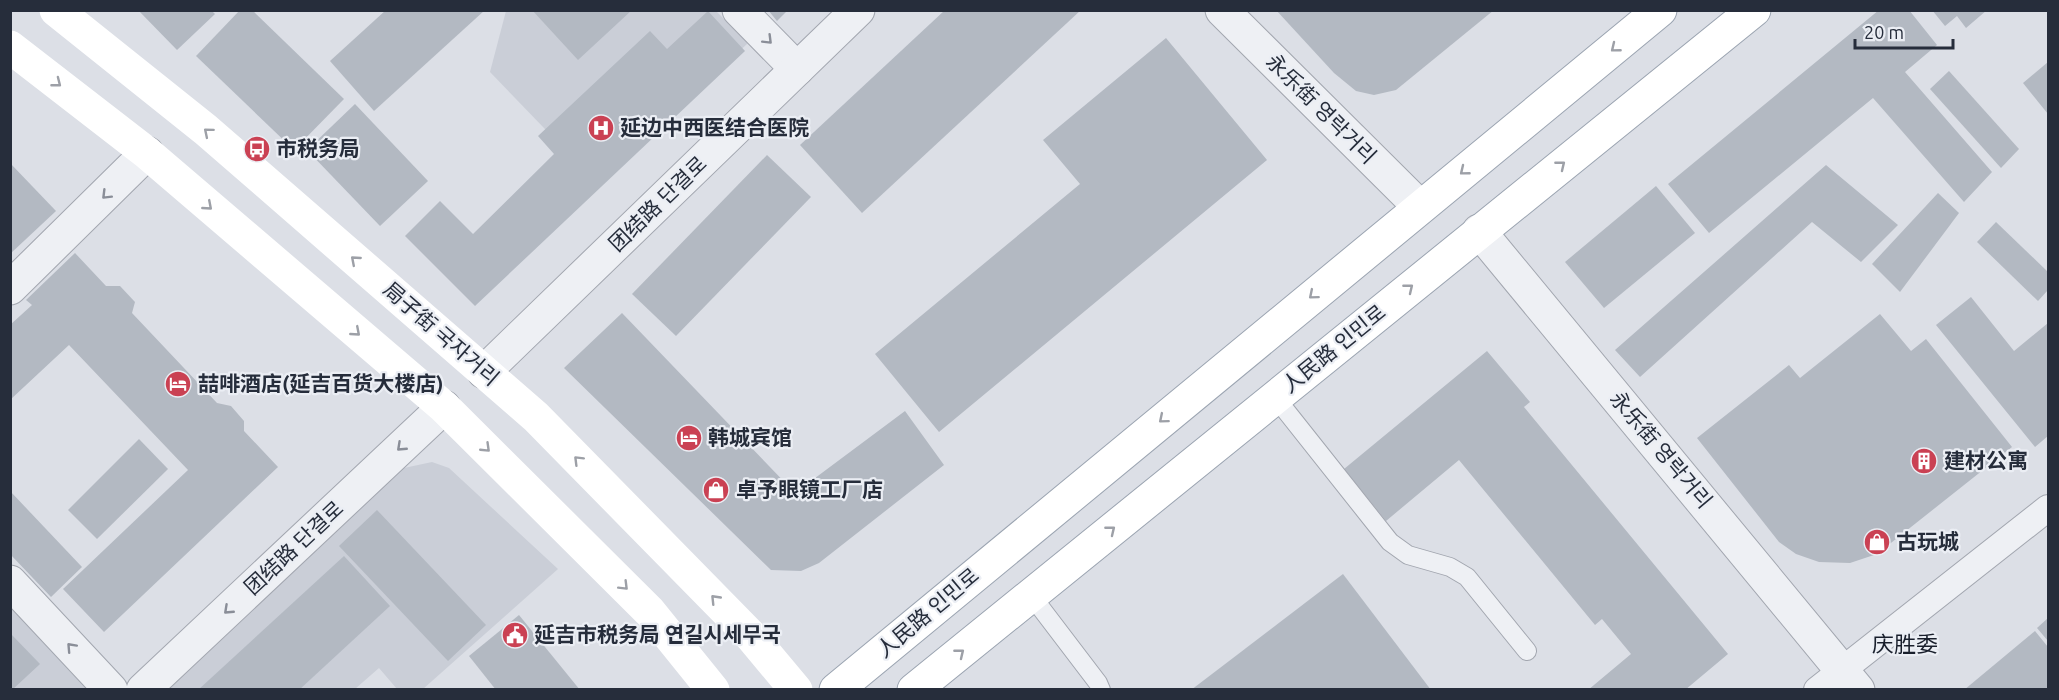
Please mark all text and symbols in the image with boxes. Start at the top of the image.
scale bar [1855,12,1952,50]
text: 20 m [1864,22,1904,42]
one-way arrow [761,32,772,43]
one-way arrow [1611,40,1622,51]
street label: 永乐街 영락거리 [1262,49,1381,168]
one-way arrow [50,76,61,87]
hospital icon: 延边中西医结合医院 [586,113,616,143]
place label: 延边中西医结合医院 [620,115,809,139]
one-way arrow [204,128,215,139]
bus stop icon: 市税务局 [242,134,272,164]
place label: 市税务局 [276,136,360,160]
street label: 团结路 단결로 [604,151,711,256]
one-way arrow [1554,162,1565,173]
one-way arrow [1460,164,1471,175]
one-way arrow [102,187,113,198]
one-way arrow [201,198,212,209]
one-way arrow [351,256,362,267]
street label: 局子街 국자거리 [379,277,504,390]
one-way arrow [1403,284,1414,295]
one-way arrow [1309,288,1320,299]
street label: 人民路 인민로 [1277,299,1390,397]
one-way arrow [349,325,360,336]
hotel icon: 喆啡酒店(延吉百货大楼店) [163,369,193,399]
place label: 喆啡酒店(延吉百货大楼店) [198,371,444,395]
street label: 永乐街 영락거리 [1606,386,1718,513]
one-way arrow [1159,412,1170,423]
hotel icon: 韩城宾馆 [674,423,704,453]
place label: 韩城宾馆 [708,425,792,449]
one-way arrow [397,440,408,451]
one-way arrow [478,441,489,452]
building icon: 建材公寓 [1909,446,1939,476]
place label: 建材公寓 [1944,448,2028,472]
one-way arrow [575,456,586,467]
shop icon: 卓予眼镜工厂店 [701,475,731,505]
place label: 卓予眼镜工厂店 [736,477,883,501]
street label: 团结路 단결로 [239,496,347,599]
one-way arrow [1104,526,1115,537]
shop icon: 古玩城 [1862,527,1892,557]
place label: 古玩城 [1896,529,1959,553]
street label: 人民路 인민로 [871,563,983,662]
one-way arrow [616,578,627,589]
one-way arrow [711,595,722,605]
one-way arrow [225,602,236,613]
public building icon: 延吉市税务局 연길시세무국 [500,620,530,650]
place label: 延吉市税务局 연길시세무국 [534,622,781,646]
district label: 庆胜委 [1872,631,1938,656]
one-way arrow [67,643,78,653]
one-way arrow [953,649,964,660]

